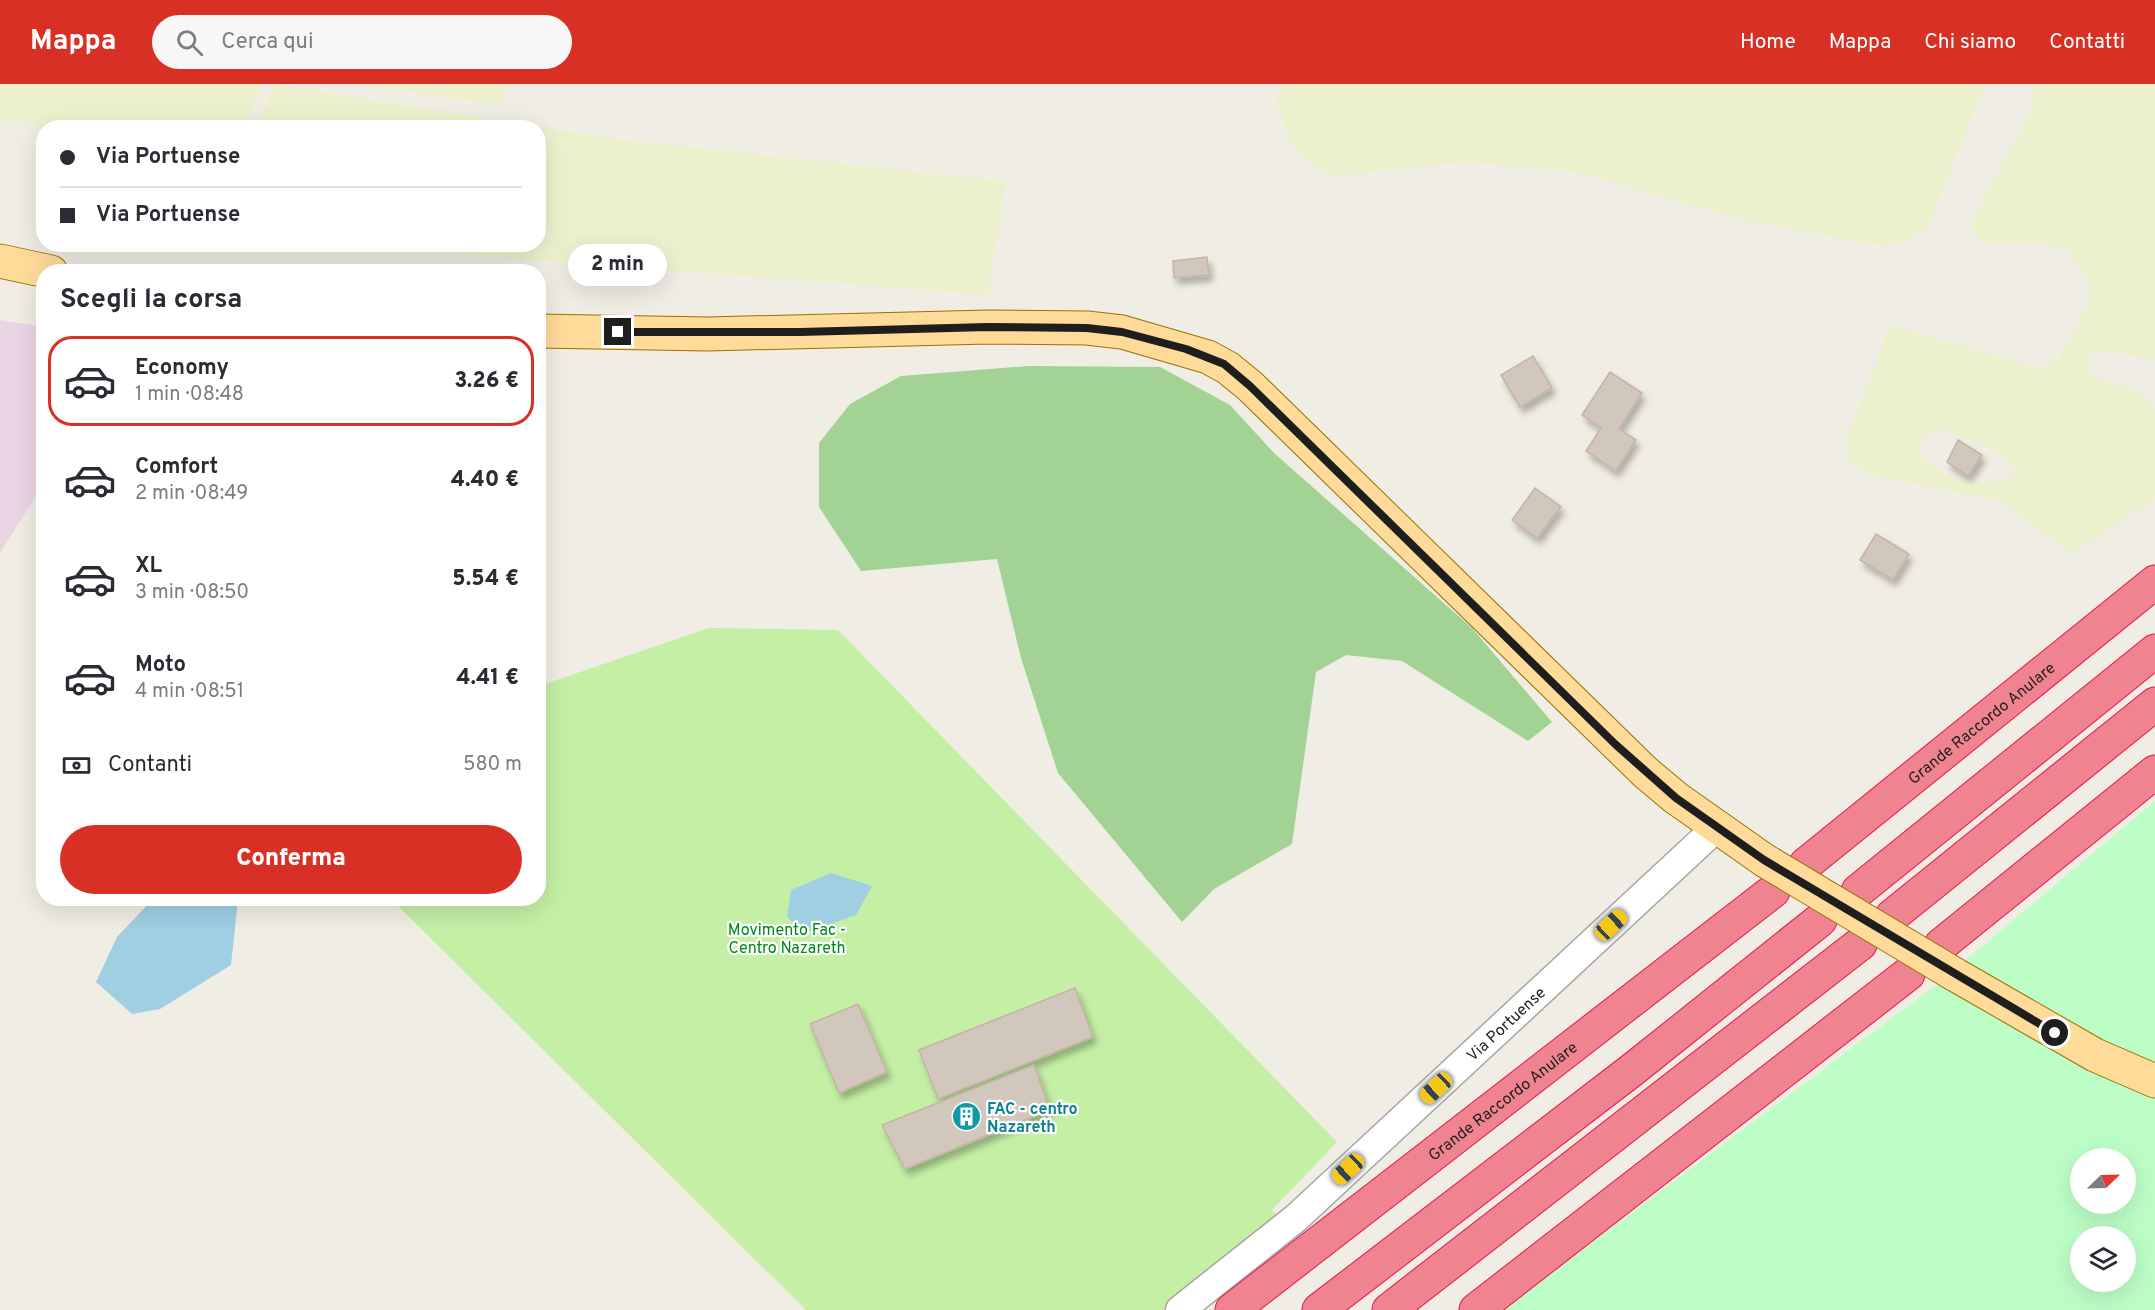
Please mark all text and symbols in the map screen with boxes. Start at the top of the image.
search box [152,15,572,69]
text: Mappa [30,24,116,60]
icon: search [173,26,206,59]
text: Cerca qui [221,29,314,56]
text: Home [1740,29,1796,56]
text: Mappa [1829,29,1891,56]
text: Chi siamo [1924,29,2016,56]
text: Contatti [2049,29,2125,56]
text: Via Portuense [96,144,240,171]
text: Via Portuense [96,202,240,229]
callout: 2 min [568,245,668,287]
text: 2 min [591,252,644,278]
text: Scegli la corsa [60,283,242,317]
route end [604,318,631,345]
icon: car [63,354,117,408]
text: Economy [135,355,229,382]
text: 3.26 € [454,368,519,395]
text: 1 min · 08:48 [135,382,244,408]
icon: car [63,453,117,507]
text: Comfort [135,454,218,481]
text: 4.40 € [451,467,519,494]
text: 2 min · 08:49 [135,481,248,507]
icon: car [63,552,117,606]
text: XL [135,553,162,580]
text: 5.54 € [452,566,519,593]
text: 3 min · 08:50 [135,580,249,606]
icon: car [63,651,117,705]
text: Moto [135,652,186,679]
street label: Grande Raccordo Anulare [1905,659,2060,790]
text: 4.41 € [456,665,519,692]
text: 4 min · 08:51 [135,679,244,705]
icon: cash [60,749,93,782]
text: Contanti [108,752,192,779]
text: 580 m [463,752,522,778]
button: Conferma [60,825,522,894]
car [1592,906,1630,944]
park label: Movimento Fac - Centro Nazareth [728,921,846,959]
street label: Via Portuense [1463,983,1551,1066]
route start [2041,1019,2068,1046]
street label: Grande Raccordo Anulare [1425,1038,1582,1166]
car [1417,1069,1455,1107]
place label: FAC - centro Nazareth [987,1100,1078,1138]
building icon: FAC - centro Nazareth [950,1101,982,1133]
north arrow [2070,1148,2136,1214]
map controls [2070,1148,2136,1292]
car [1329,1150,1367,1188]
button: layers [2070,1226,2136,1292]

